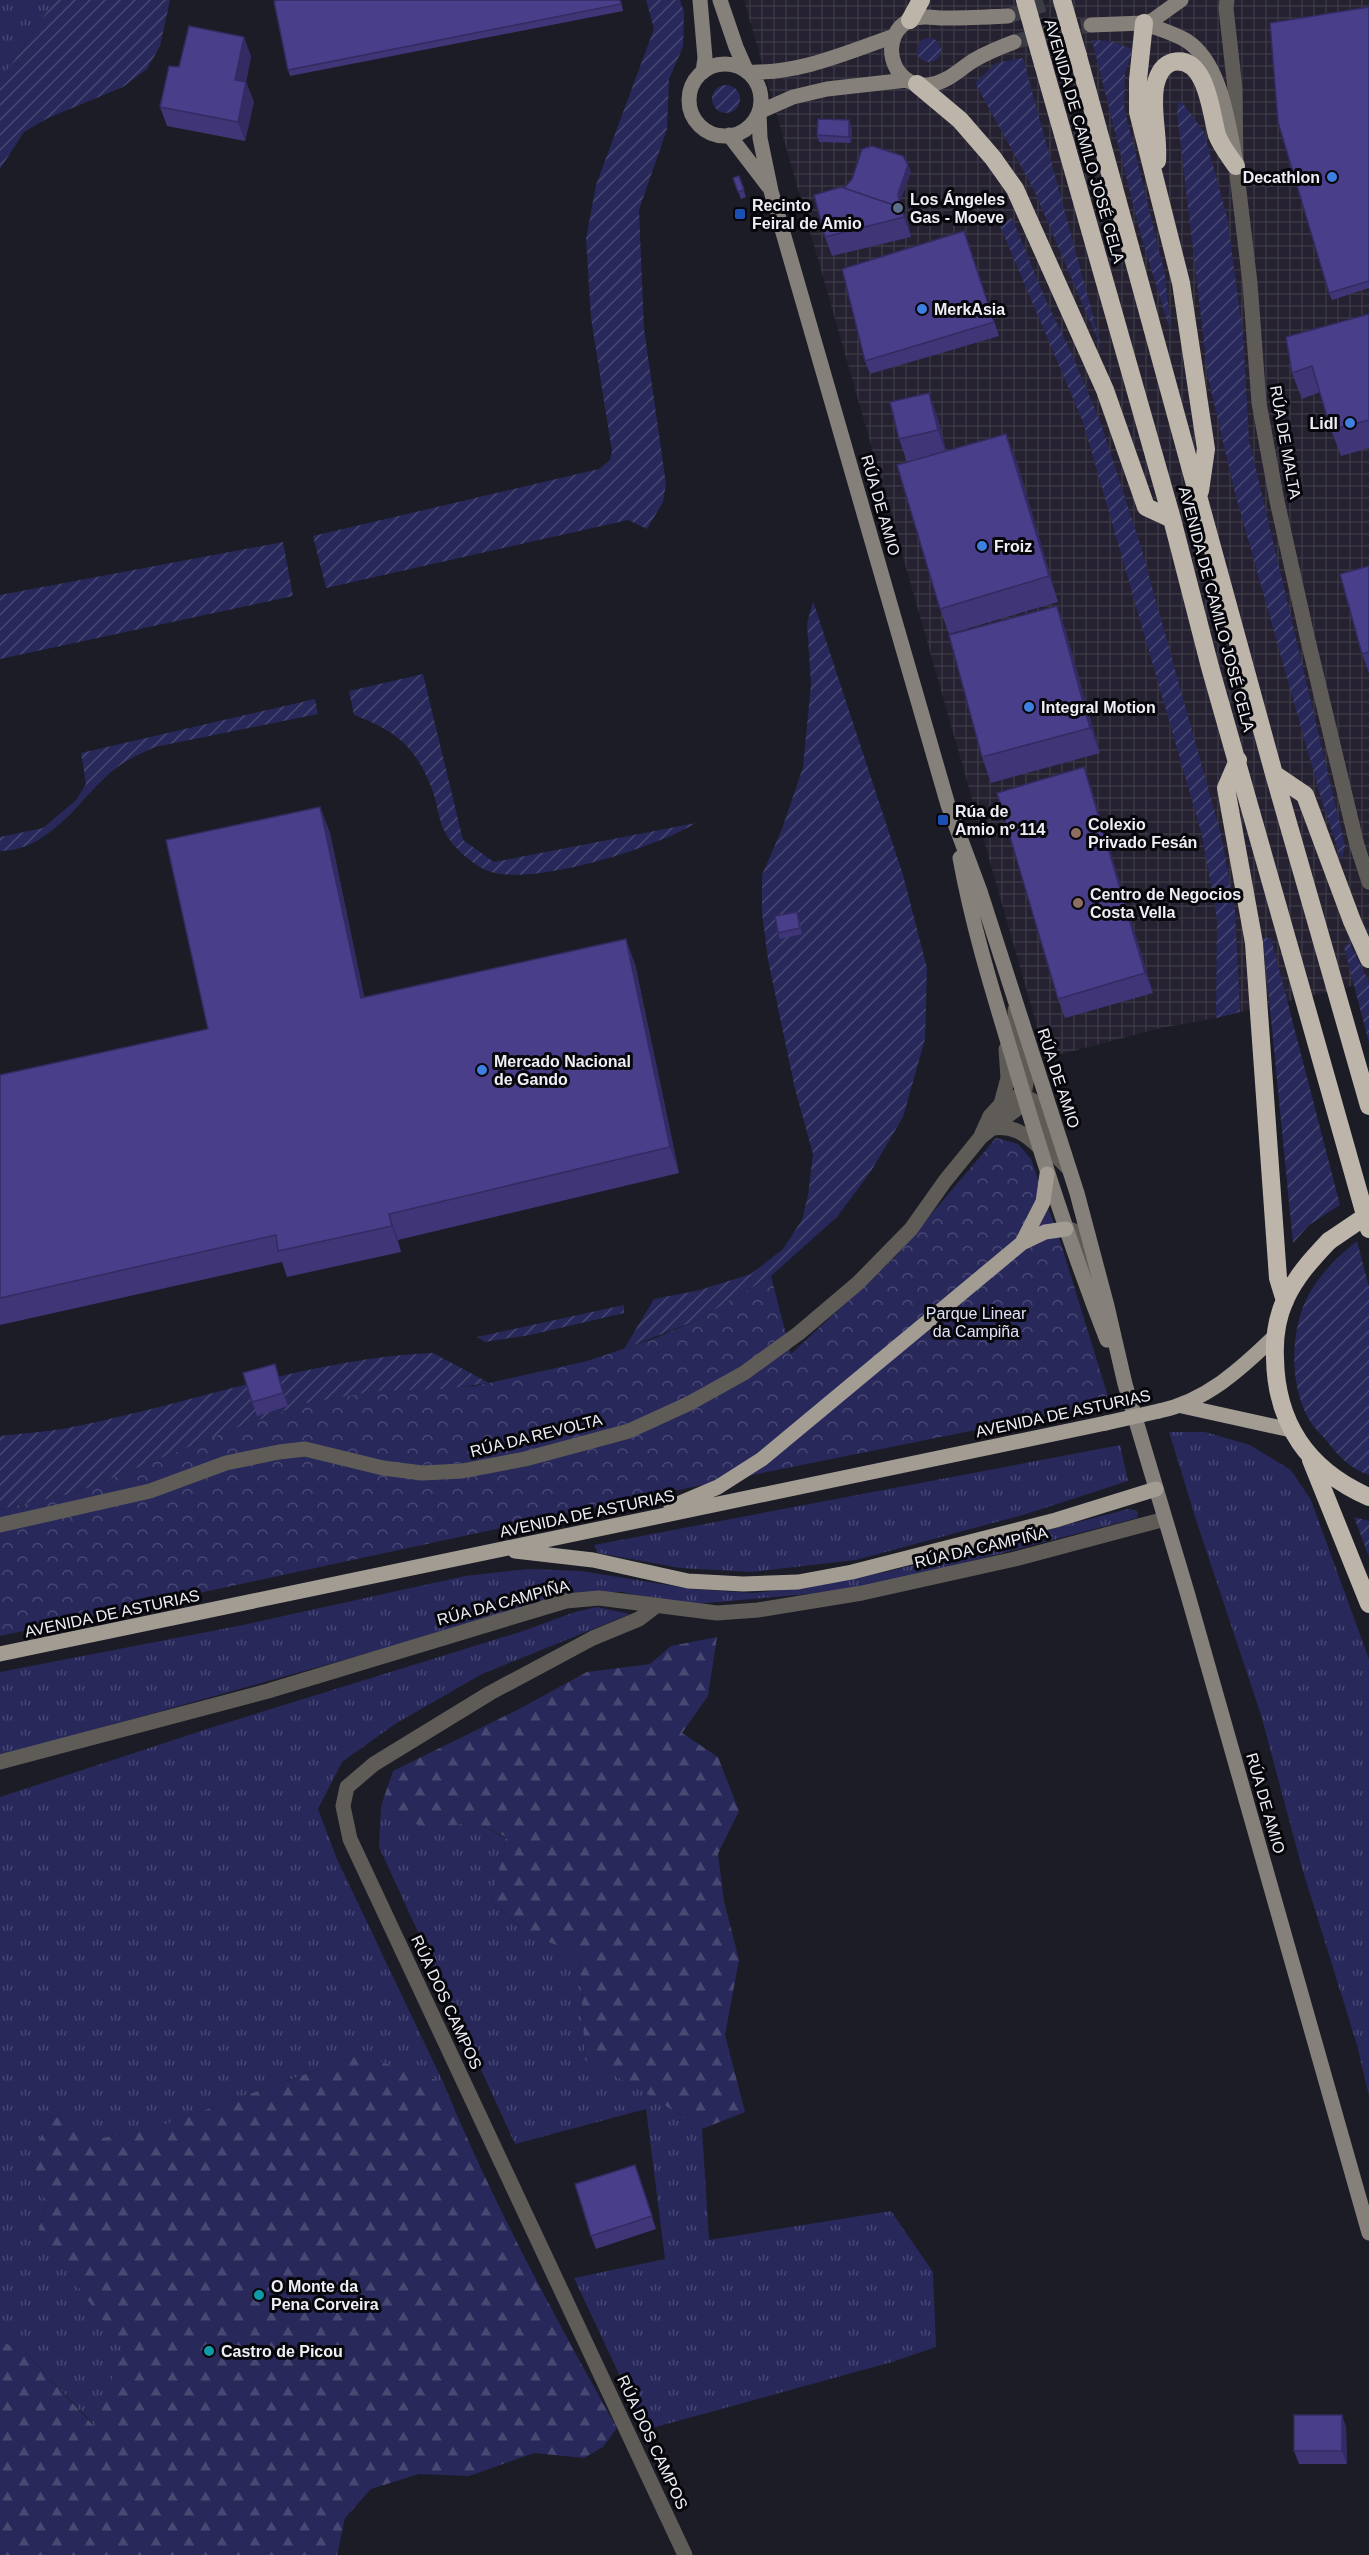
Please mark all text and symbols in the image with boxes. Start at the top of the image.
street label: AVENIDA DE CAMILO JOSÉ CELA [1041,17,1129,265]
place label: Decathlon [1243,169,1320,186]
marker: Decathlon [1325,170,1339,184]
place label: Los Ángeles Gas - Moeve [910,190,1005,226]
place label: Recinto Feiral de Amio [752,197,862,232]
marker: Los Ángeles Gas - Moeve [891,201,905,215]
marker: Recinto Feiral de Amio [733,207,747,221]
place label: MerkAsia [934,301,1005,318]
marker: MerkAsia [915,302,929,316]
street label: RÚA DE MALTA [1267,384,1305,501]
place label: Lidl [1310,415,1338,432]
marker: Lidl [1343,416,1357,430]
street label: RÚA DE AMIO [858,453,904,557]
street label: AVENIDA DE CAMILO JOSÉ CELA [1176,484,1259,734]
place label: Froiz [994,538,1032,555]
marker: Froiz [975,539,989,553]
place label: Integral Motion [1041,699,1156,716]
marker: Integral Motion [1022,700,1036,714]
place label: Rúa de Amio nº 114 [955,803,1045,838]
marker: Rúa de Amio nº 114 [936,813,950,827]
place label: Colexio Privado Fesán [1088,816,1197,851]
marker: Colexio Privado Fesán [1069,826,1083,840]
place label: Centro de Negocios Costa Vella [1090,886,1241,921]
marker: Centro de Negocios Costa Vella [1071,896,1085,910]
street label: RÚA DE AMIO [1034,1026,1084,1130]
place label: Mercado Nacional de Gando [494,1053,631,1088]
marker: Mercado Nacional de Gando [475,1063,489,1077]
park label: Parque Linear da Campiña [926,1305,1027,1340]
street label: AVENIDA DE ASTURIAS [974,1387,1152,1440]
street label: RÚA DA REVOLTA [468,1410,604,1460]
street label: AVENIDA DE ASTURIAS [498,1487,676,1540]
street label: RÚA DA CAMPIÑA [912,1522,1050,1571]
street label: RÚA DA CAMPIÑA [435,1575,571,1628]
street label: AVENIDA DE ASTURIAS [23,1587,201,1640]
street label: RÚA DE AMIO [1243,1751,1289,1855]
street label: RÚA DOS CAMPOS [408,1932,486,2072]
place label: O Monte da Pena Corveira [271,2278,379,2313]
marker: O Monte da Pena Corveira [252,2288,266,2302]
place label: Castro de Picou [221,2343,343,2360]
marker: Castro de Picou [202,2344,216,2358]
street label: RÚA DOS CAMPOS [614,2372,692,2512]

